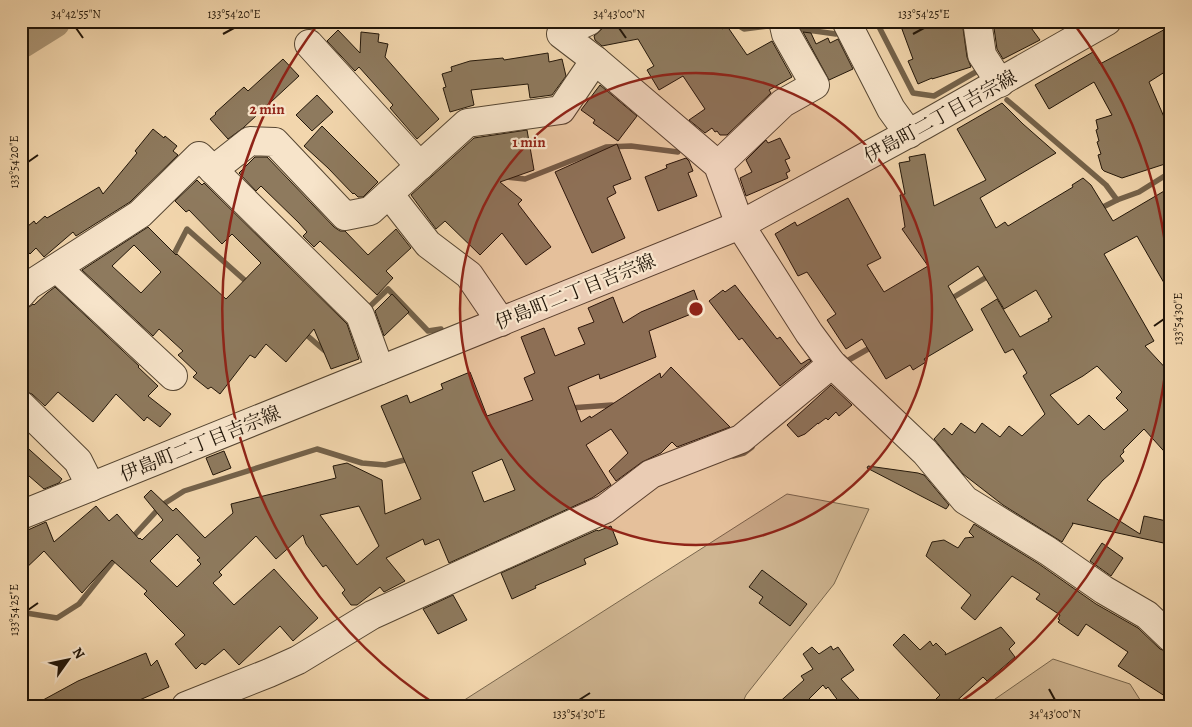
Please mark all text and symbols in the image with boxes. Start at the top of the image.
text: 34°42'55"N [51,6,101,22]
text: 133°54'20"E [207,6,261,22]
text: 34°43'00"N [593,6,645,22]
text: 133°54'25"E [898,6,950,22]
street label: 伊島町二丁目吉宗線 [859,64,1022,170]
text: 2 min [249,99,285,119]
text: 1 min [512,132,546,152]
text: 133°54'20"E [6,135,22,189]
street label: 伊島町二丁目吉宗線 [491,248,660,336]
text: 133°54'30"E [1170,293,1186,345]
centre of rings [687,300,705,318]
street label: 伊島町二丁目吉宗線 [116,400,285,488]
text: 133°54'25"E [6,584,22,636]
north arrow [42,634,92,684]
text: N [68,644,89,663]
text: 133°54'30"E [553,706,605,722]
text: 34°43'00"N [1029,706,1081,722]

